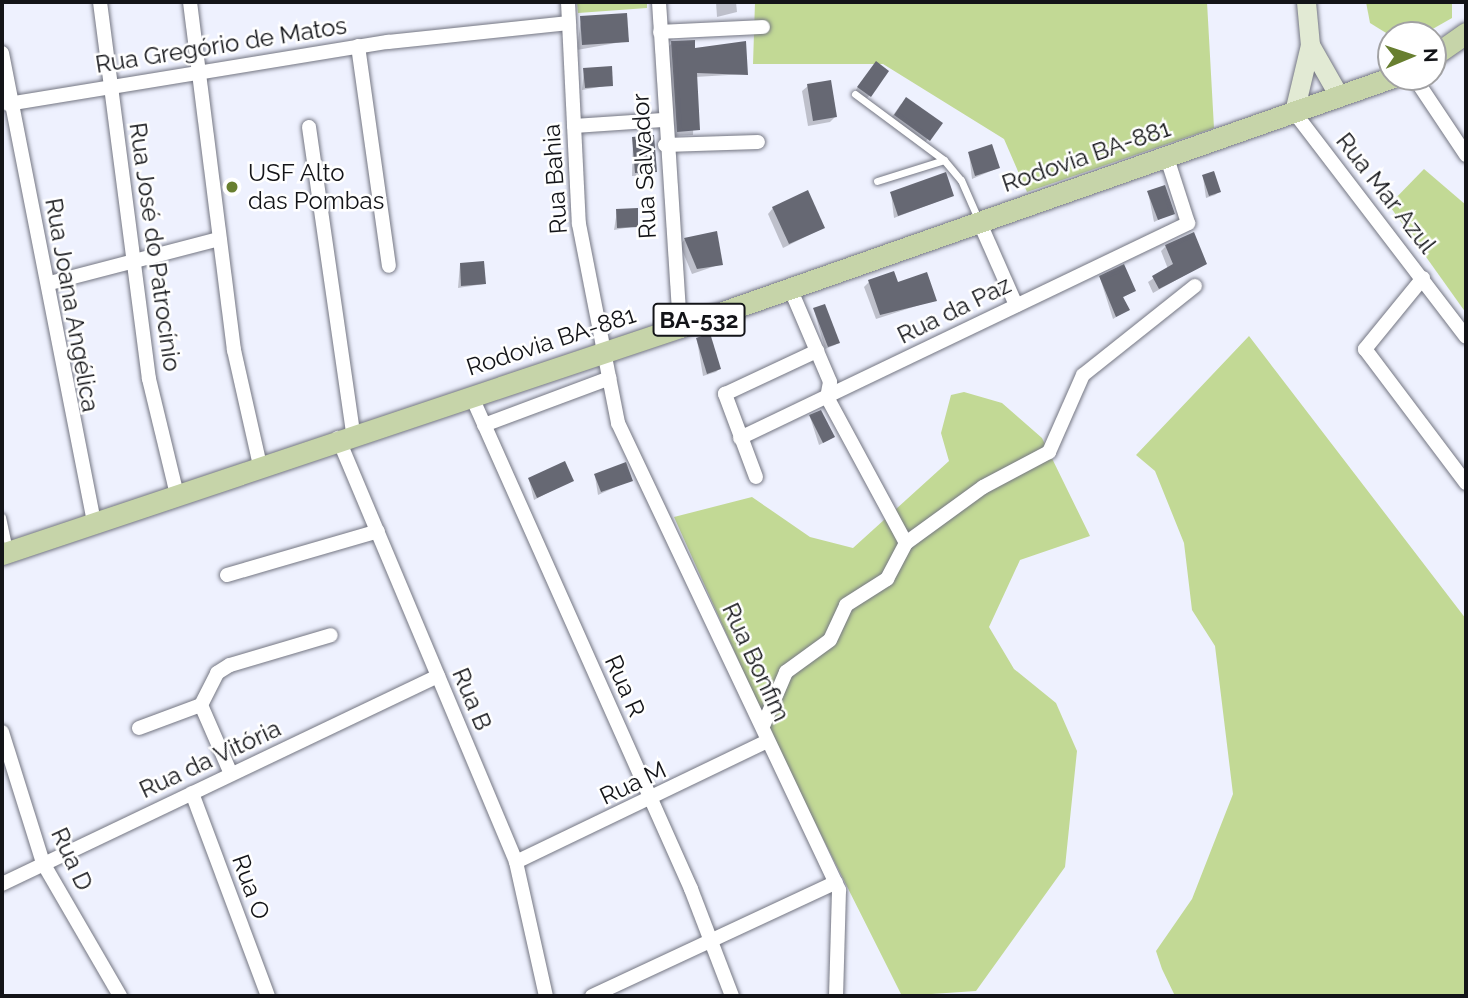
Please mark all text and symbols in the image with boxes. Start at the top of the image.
street label: Rua Gregório de Matos [93,11,349,79]
north arrow [1377,21,1447,91]
text: N [1420,48,1442,63]
street label: Rua Salvador [626,92,662,240]
street label: Rodovia BA-881 [998,114,1174,198]
street label: Rua José do Patrocínio [123,120,187,374]
street label: Rua Bahia [537,123,573,235]
street label: Rua Mar Azul [1330,126,1442,260]
place label: USF Alto das Pombas [248,159,384,215]
marker: USF Alto das Pombas [222,177,242,197]
street label: Rua Joana Angélica [39,195,105,415]
street label: Rua da Paz [893,270,1015,350]
street label: Rodovia BA-881 [463,300,639,382]
road number: BA-532 [652,300,746,340]
street label: Rua Bonfim [716,598,796,726]
street label: Rua R [599,651,651,721]
street label: Rua B [446,663,498,735]
street label: Rua da Vitória [134,714,286,804]
street label: Rua M [595,755,671,811]
street label: Rua D [45,823,99,895]
street label: Rua O [226,851,276,923]

